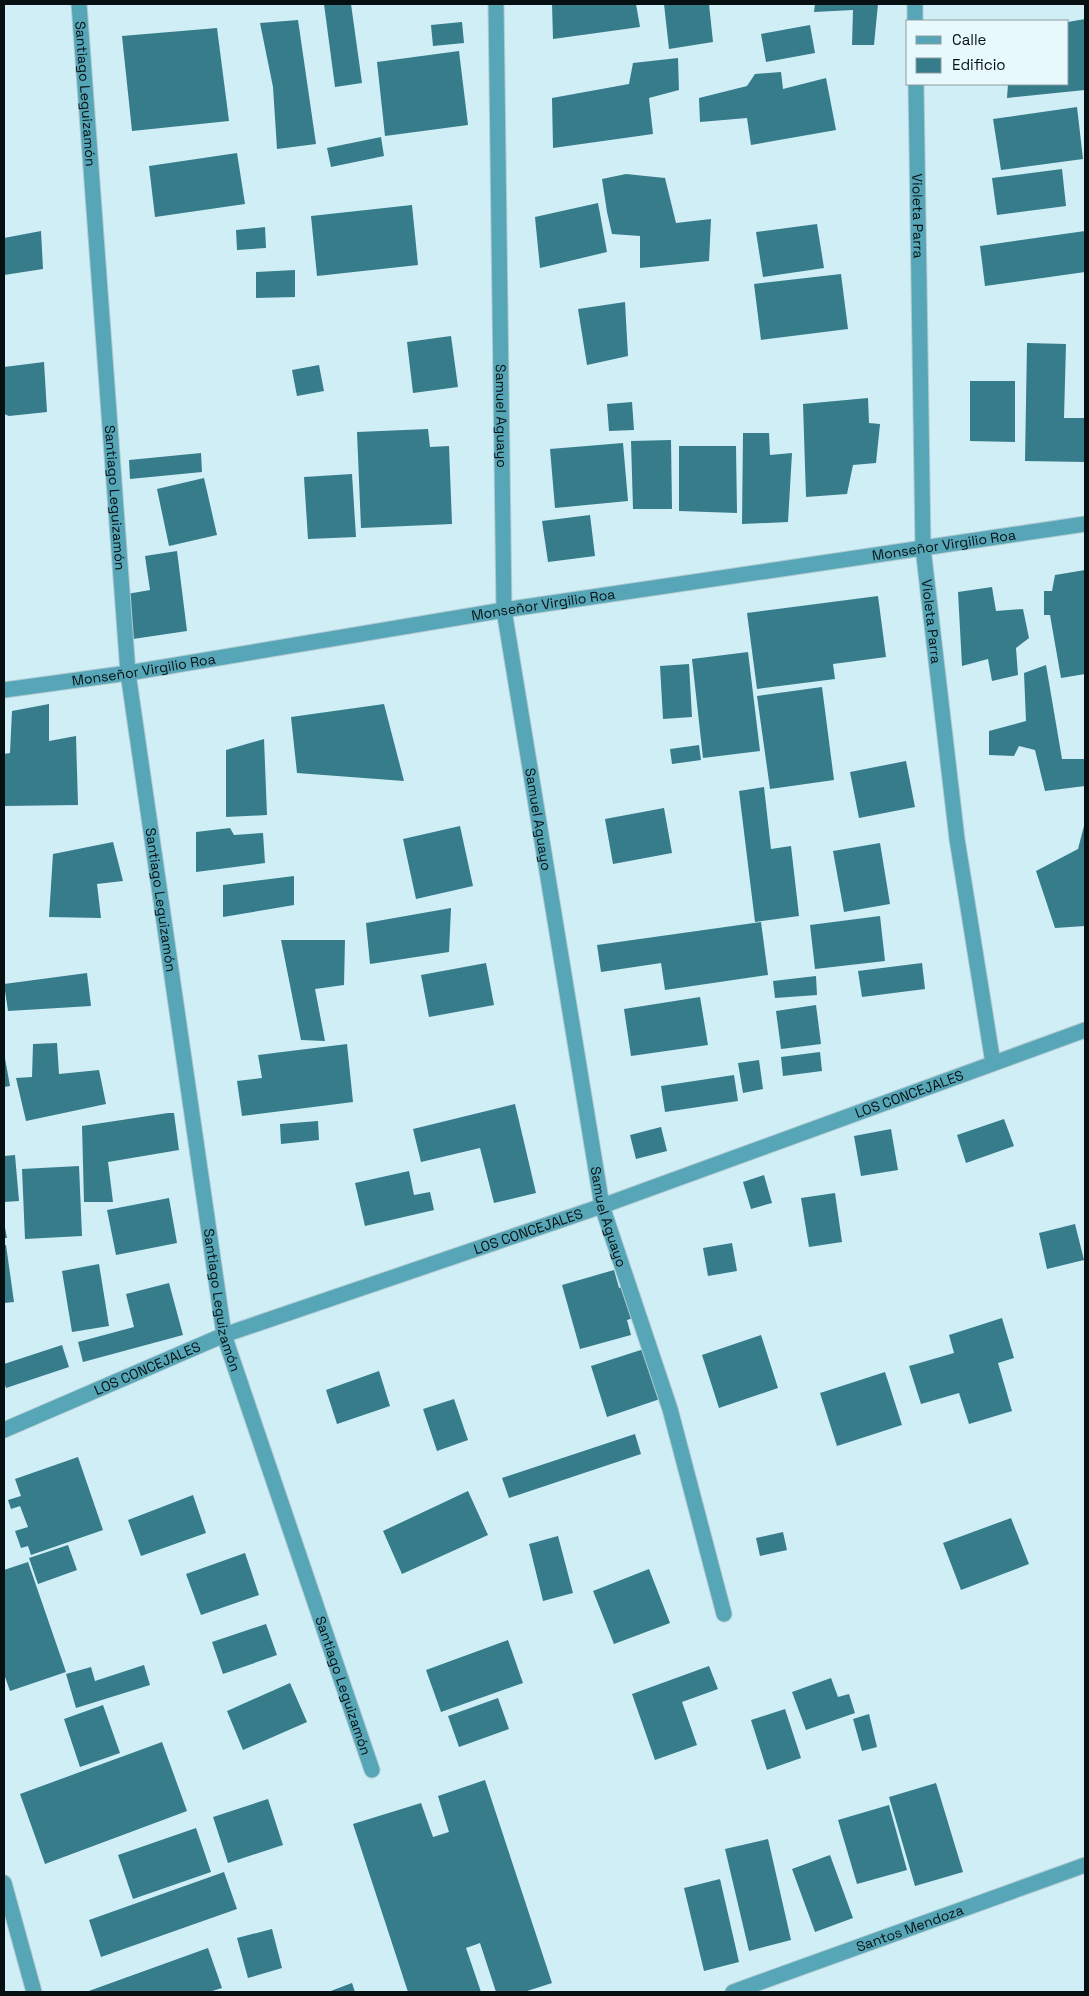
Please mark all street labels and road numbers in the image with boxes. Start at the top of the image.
street label: Santiago Leguizamón [71,20,100,167]
street label: Violeta Parra [908,173,928,259]
street label: Samuel Aguayo [492,364,511,468]
street label: Santiago Leguizamón [101,424,129,571]
street label: Monseñor Virgilio Roa [871,525,1017,564]
street label: Violeta Parra [918,578,945,665]
street label: Monseñor Virgilio Roa [470,585,616,624]
street label: Monseñor Virgilio Roa [70,650,217,690]
street label: Samuel Aguayo [521,766,556,872]
street label: Santiago Leguizamón [142,826,180,973]
street label: LOS CONCEJALES [852,1066,966,1122]
street label: Samuel Aguayo [587,1165,631,1269]
street label: LOS CONCEJALES [471,1204,585,1258]
street label: Santiago Leguizamón [200,1227,245,1374]
street label: LOS CONCEJALES [91,1337,203,1399]
street label: Santiago Leguizamón [311,1614,375,1757]
street label: Santos Mendoza [854,1901,966,1956]

